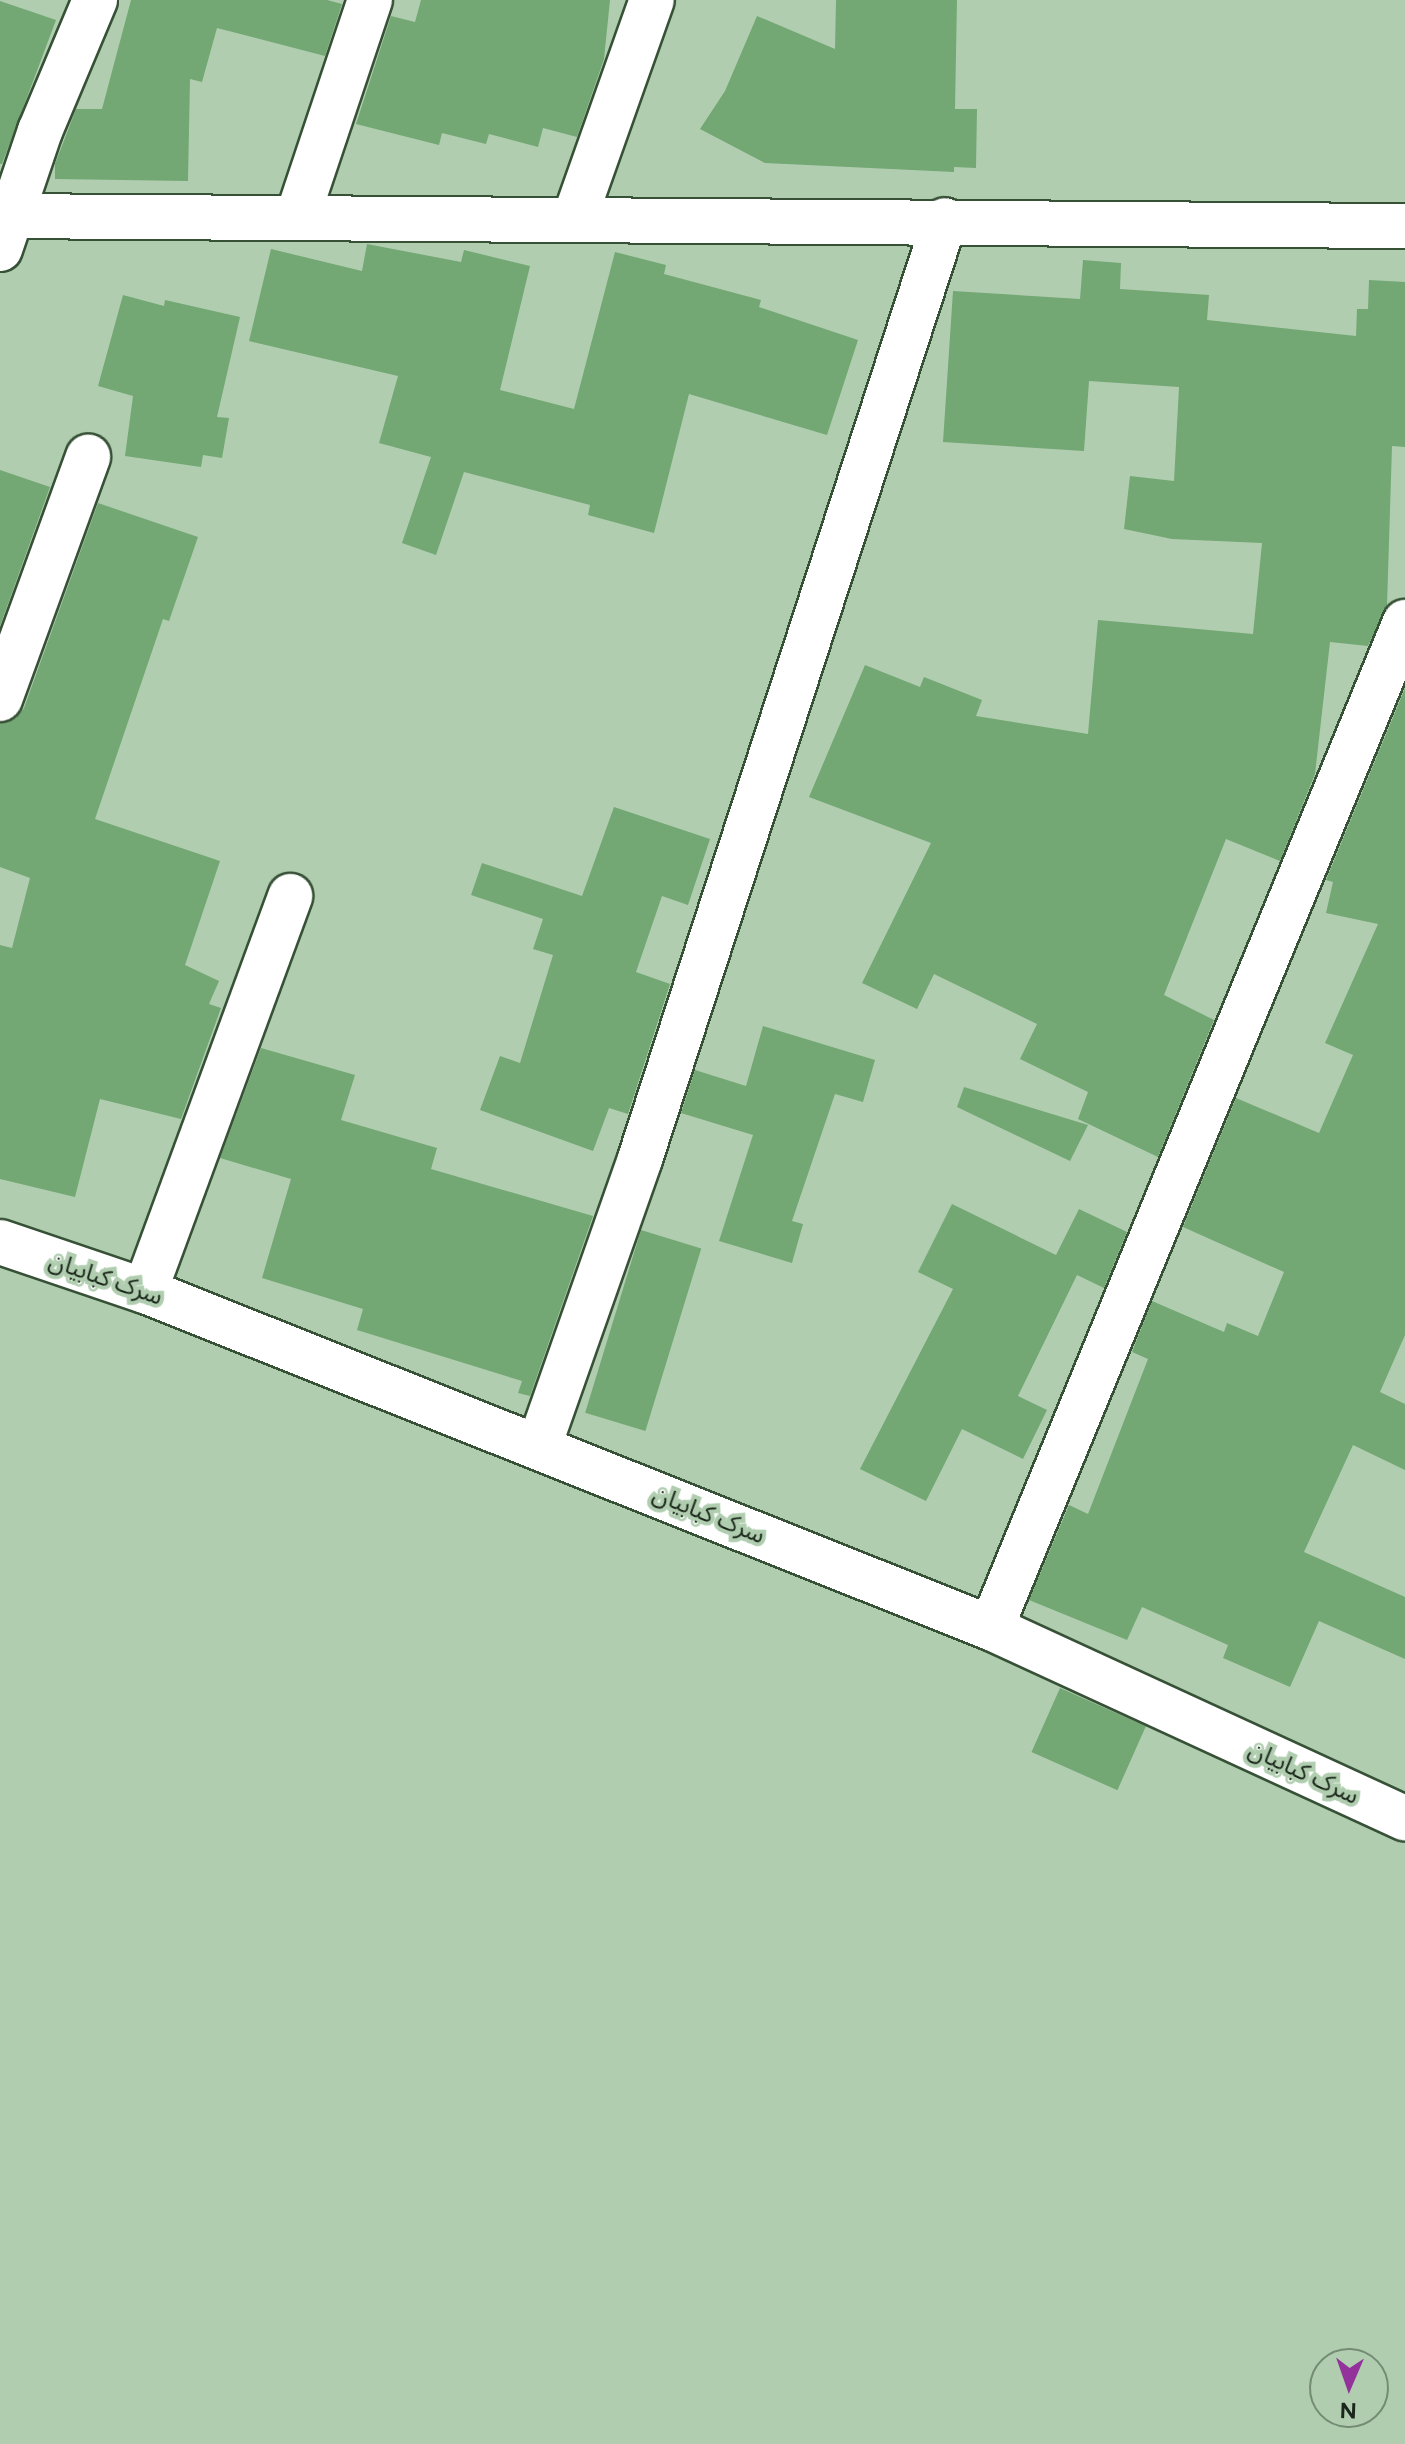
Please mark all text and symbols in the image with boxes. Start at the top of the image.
street label: سرک کبابیان [45,1245,167,1311]
street label: سرک کبابیان [649,1478,769,1550]
street label: سرک کبابیان [1244,1734,1364,1810]
north arrow [1309,2348,1389,2428]
text: N [1339,2397,1357,2424]

